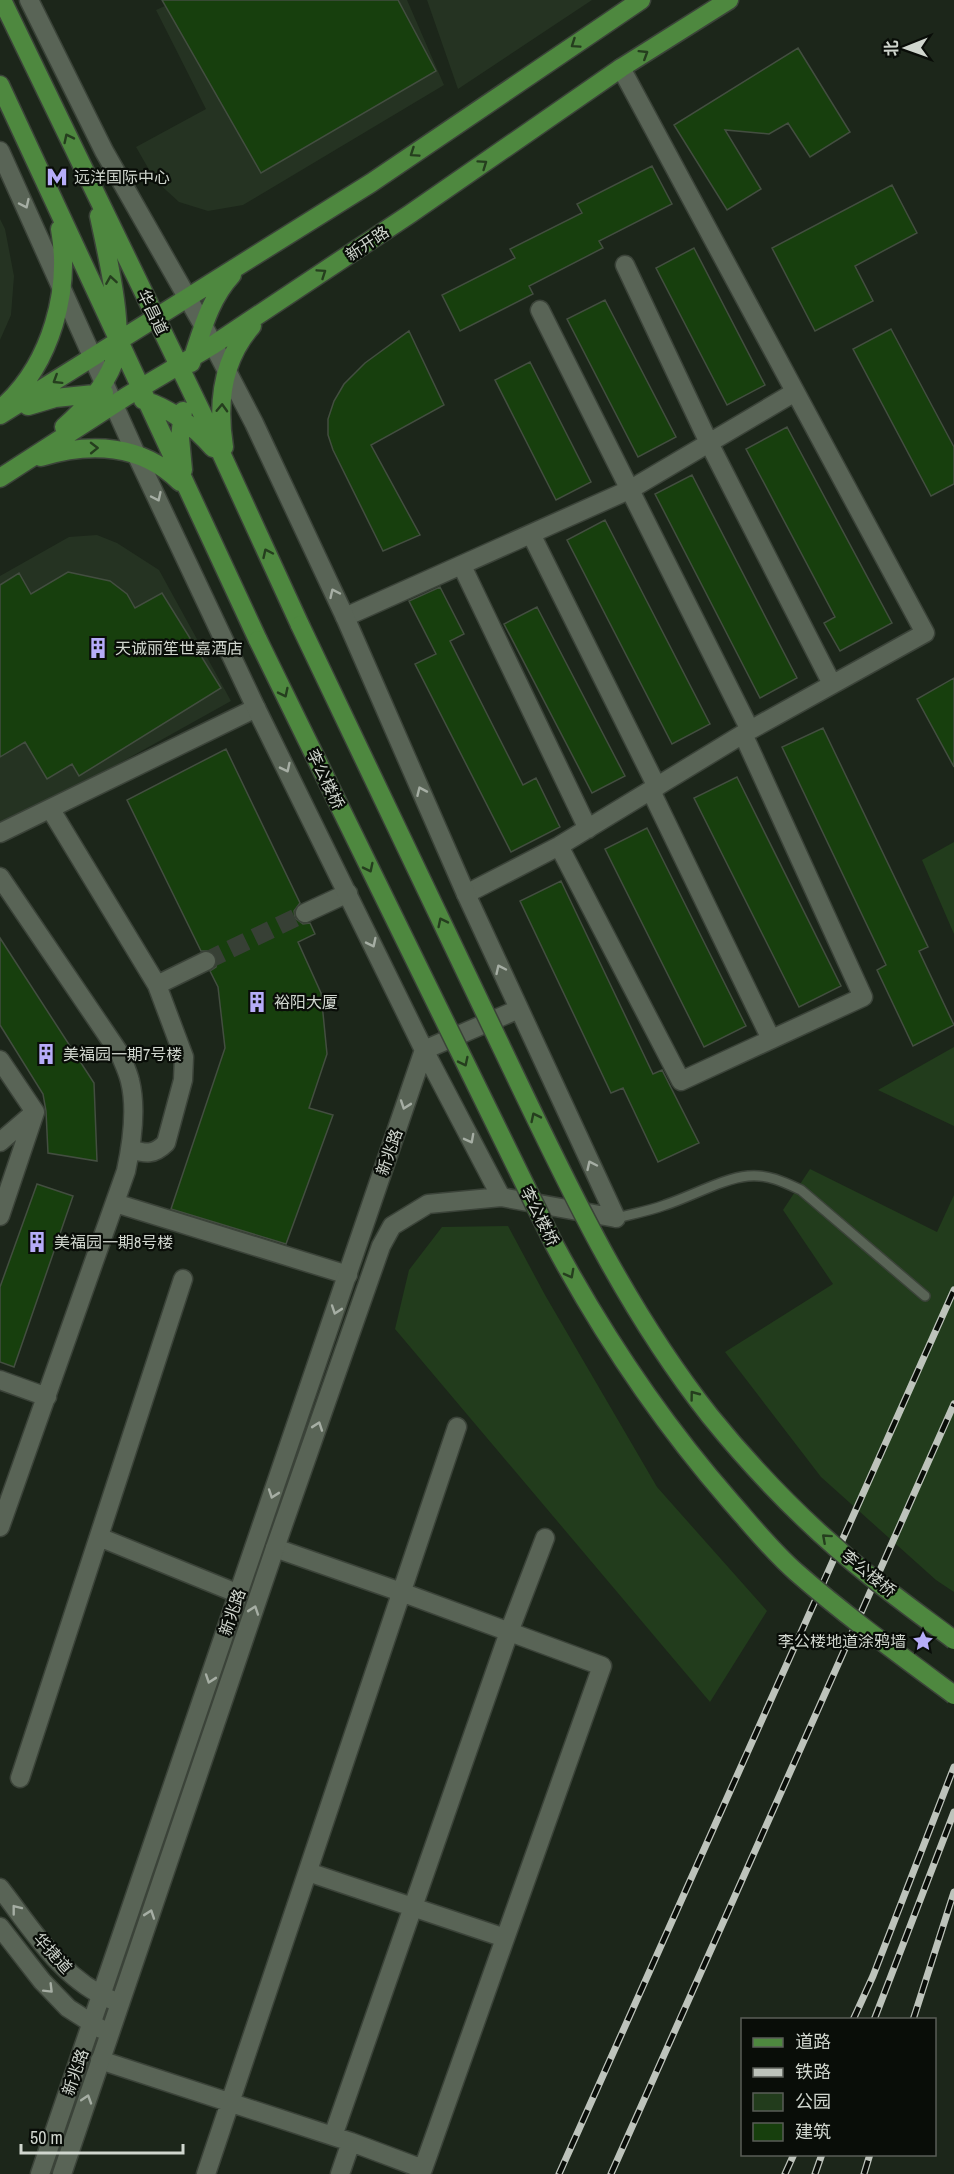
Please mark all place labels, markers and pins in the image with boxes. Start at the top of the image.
metro station icon: 远洋国际中心 [45,165,69,189]
place label: 远洋国际中心 [74,166,170,188]
building icon: 天诚丽笙世嘉酒店 [86,636,110,660]
place label: 天诚丽笙世嘉酒店 [115,637,243,659]
building icon: 裕阳大厦 [245,990,269,1014]
place label: 裕阳大厦 [274,991,338,1013]
building icon: 美福园一期7号楼 [34,1042,58,1066]
place label: 美福园一期7号楼 [63,1043,182,1065]
building icon: 美福园一期8号楼 [25,1230,49,1254]
place label: 美福园一期8号楼 [54,1231,173,1253]
place icon: 李公楼地道涂鸦墙 [911,1629,935,1653]
place label: 李公楼地道涂鸦墙 [778,1630,906,1652]

